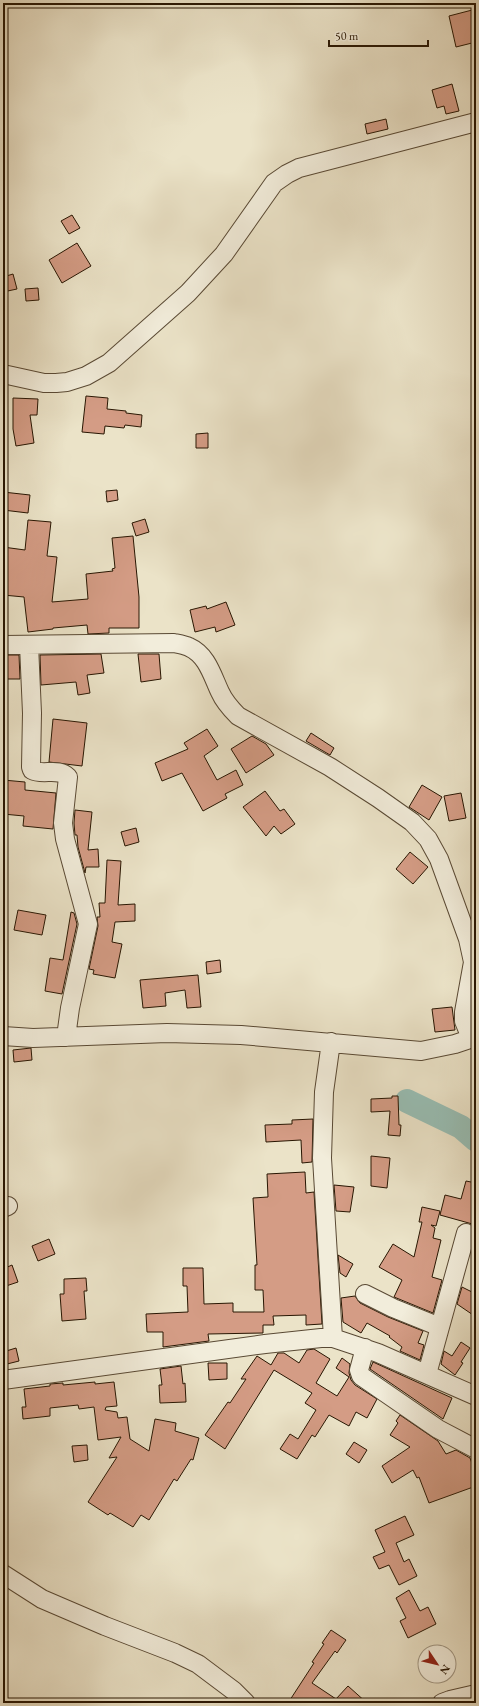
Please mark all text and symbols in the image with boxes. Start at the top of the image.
scale bar [329,22,428,48]
text: 50 m [335,28,359,44]
north arrow [417,1644,457,1684]
text: N [437,1662,453,1677]

